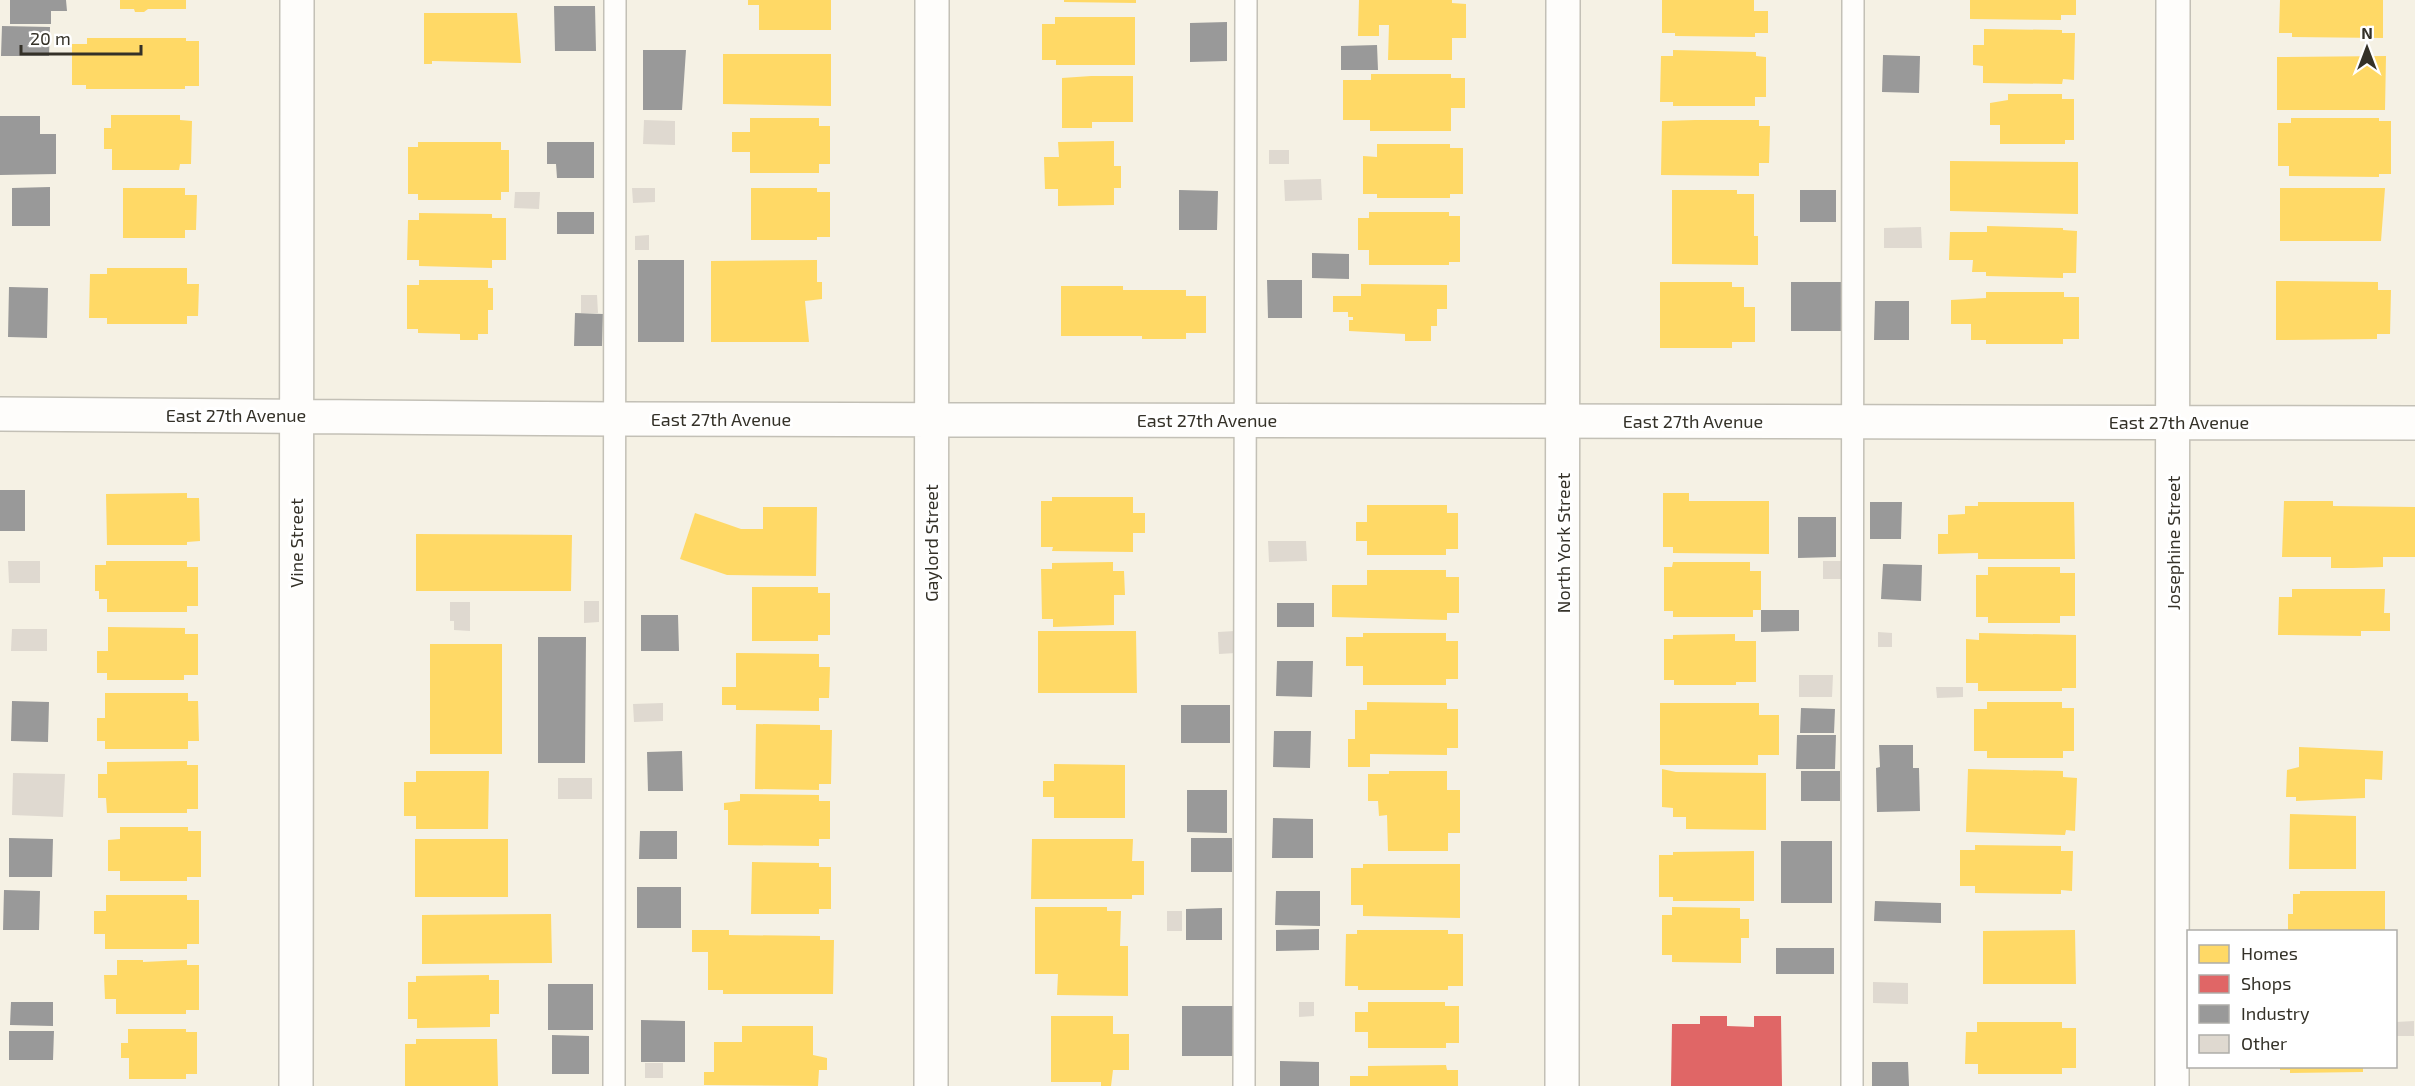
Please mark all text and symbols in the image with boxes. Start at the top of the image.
scale bar [21,18,141,56]
north arrow [2337,18,2397,78]
text: N [2361,23,2373,42]
text: 20 m [30,27,71,49]
street label: East 27th Avenue [166,404,306,426]
street label: East 27th Avenue [651,408,791,430]
street label: East 27th Avenue [1137,409,1277,431]
street label: East 27th Avenue [1623,410,1763,432]
street label: East 27th Avenue [2109,411,2249,433]
street label: North York Street [1552,473,1574,613]
street label: Josephine Street [2162,476,2184,610]
street label: Gaylord Street [920,484,942,602]
street label: Vine Street [285,498,307,588]
legend [2187,930,2397,1068]
text: Homes [2241,942,2298,964]
text: Shops [2241,972,2291,994]
text: Industry [2241,1002,2310,1024]
text: Other [2241,1032,2287,1054]

